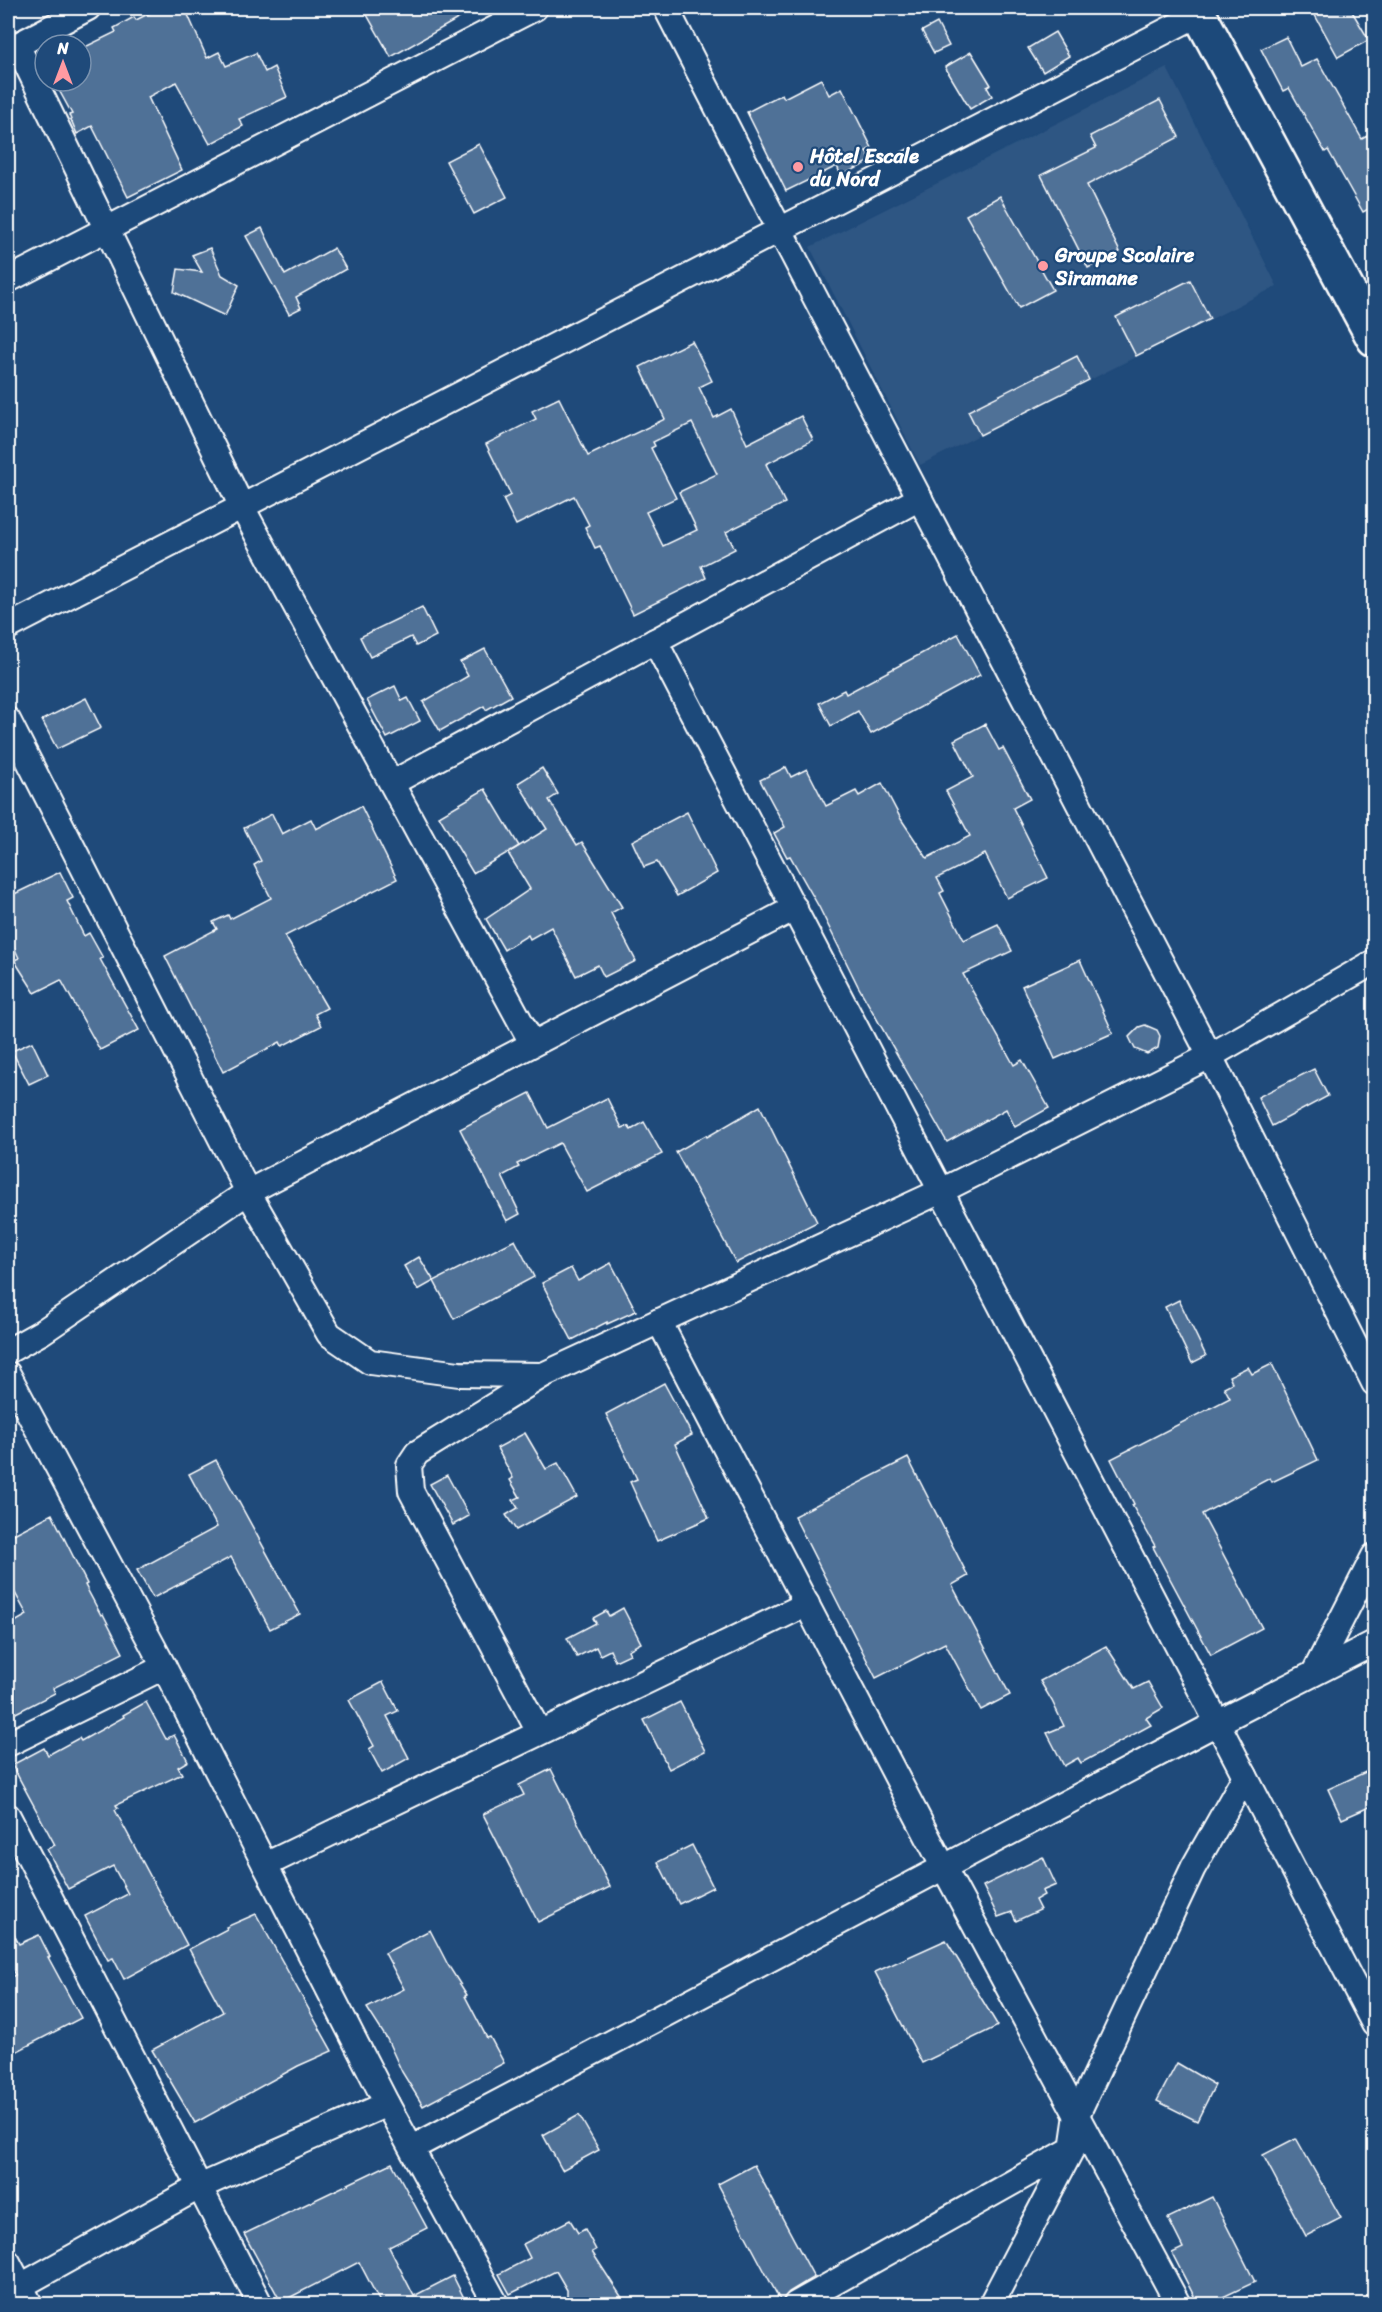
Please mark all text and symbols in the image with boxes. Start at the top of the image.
north arrow [33,33,93,93]
text: N [56,34,69,63]
place label: Hôtel Escale du Nord [809,139,919,197]
marker: Hôtel Escale du Nord [791,160,805,174]
place label: Groupe Scolaire Siramane [1054,238,1195,296]
marker: Groupe Scolaire Siramane [1036,259,1050,273]

